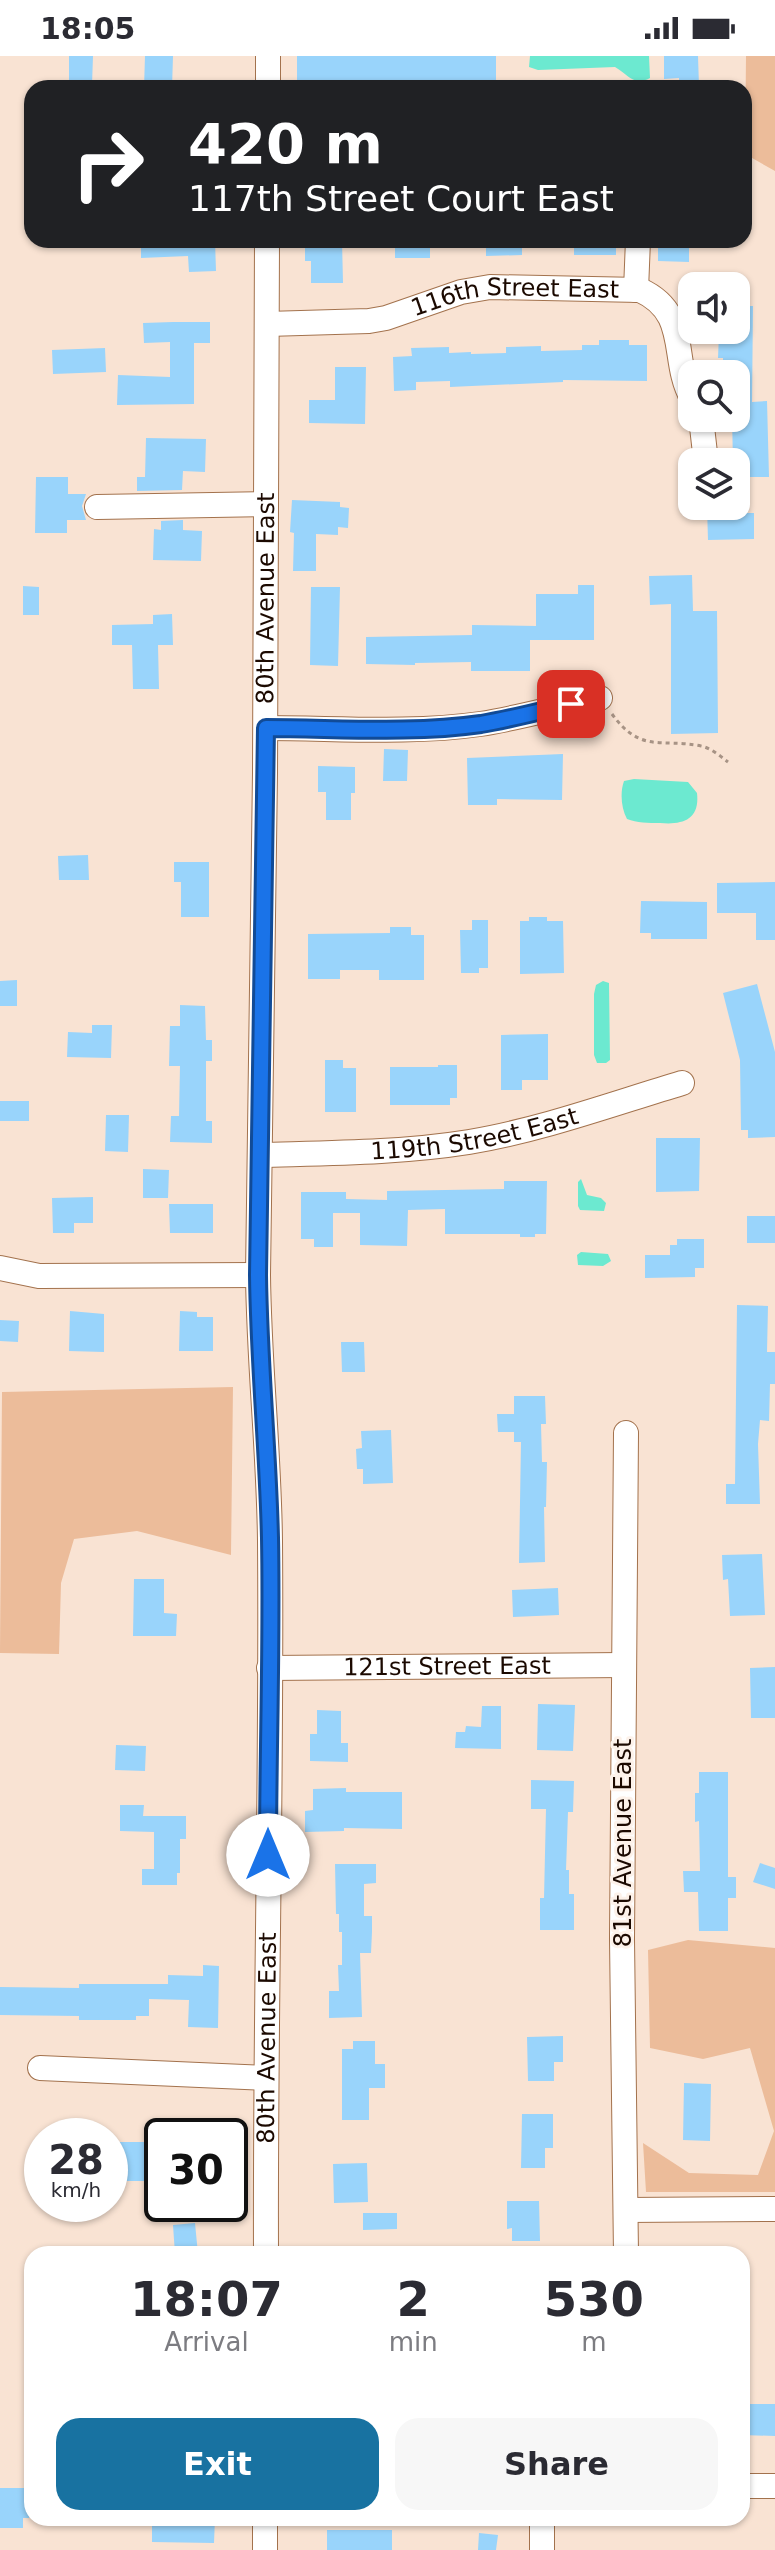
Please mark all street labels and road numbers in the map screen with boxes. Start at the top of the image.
street label: 116th Street East [407,273,619,322]
street label: 80th Avenue East [251,493,280,704]
street label: 119th Street East [370,1102,581,1166]
street label: 121st Street East [343,1652,551,1681]
street label: 81st Avenue East [609,1739,637,1947]
street label: 80th Avenue East [252,1932,282,2144]

